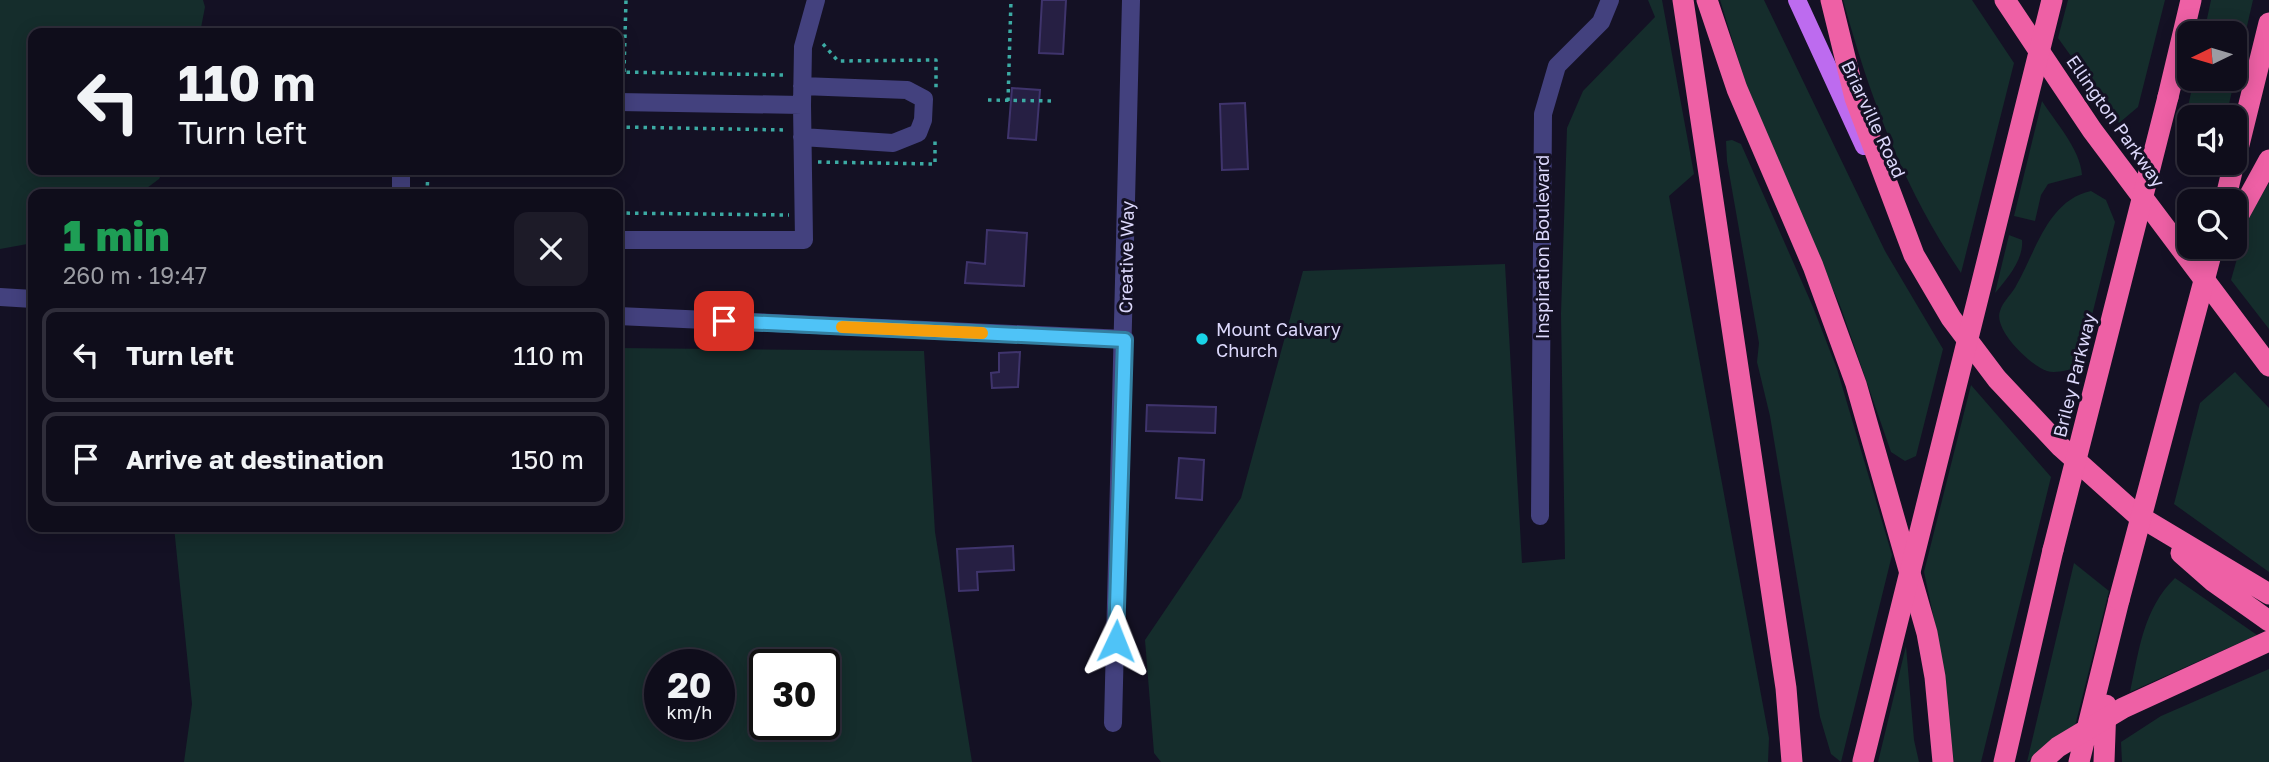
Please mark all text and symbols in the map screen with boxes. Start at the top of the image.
north arrow [2177,21,2247,91]
map controls [2177,21,2247,259]
street label: Ellington Parkway [2062,51,2170,191]
text: 110 m [178,53,315,112]
icon: left [63,56,154,147]
street label: Briarville Road [1837,57,1911,181]
button: sound [2177,105,2247,175]
text: Turn left [178,113,307,151]
street label: Inspiration Boulevard [1531,155,1553,339]
button: search [2177,189,2247,259]
street label: Creative Way [1114,200,1138,314]
text: 1 min [63,210,170,260]
button: close [514,212,588,286]
text: 260 m · 19:47 [63,261,207,289]
pin [694,291,754,351]
icon: arrive [705,302,743,340]
street label: Briley Parkway [2048,311,2100,439]
place label: Mount Calvary Church [1216,318,1341,361]
marker: Mount Calvary Church [1194,331,1210,347]
icon: left [67,336,105,374]
text: Turn left [126,340,234,371]
text: 110 m [513,340,584,371]
icon: arrive [67,440,105,478]
text: Arrive at destination [126,444,384,475]
text: 150 m [511,444,584,475]
position arrow [1079,604,1153,678]
speed limit sign: 30 [749,649,840,740]
text: 20 [667,664,712,706]
text: km/h [667,701,712,723]

